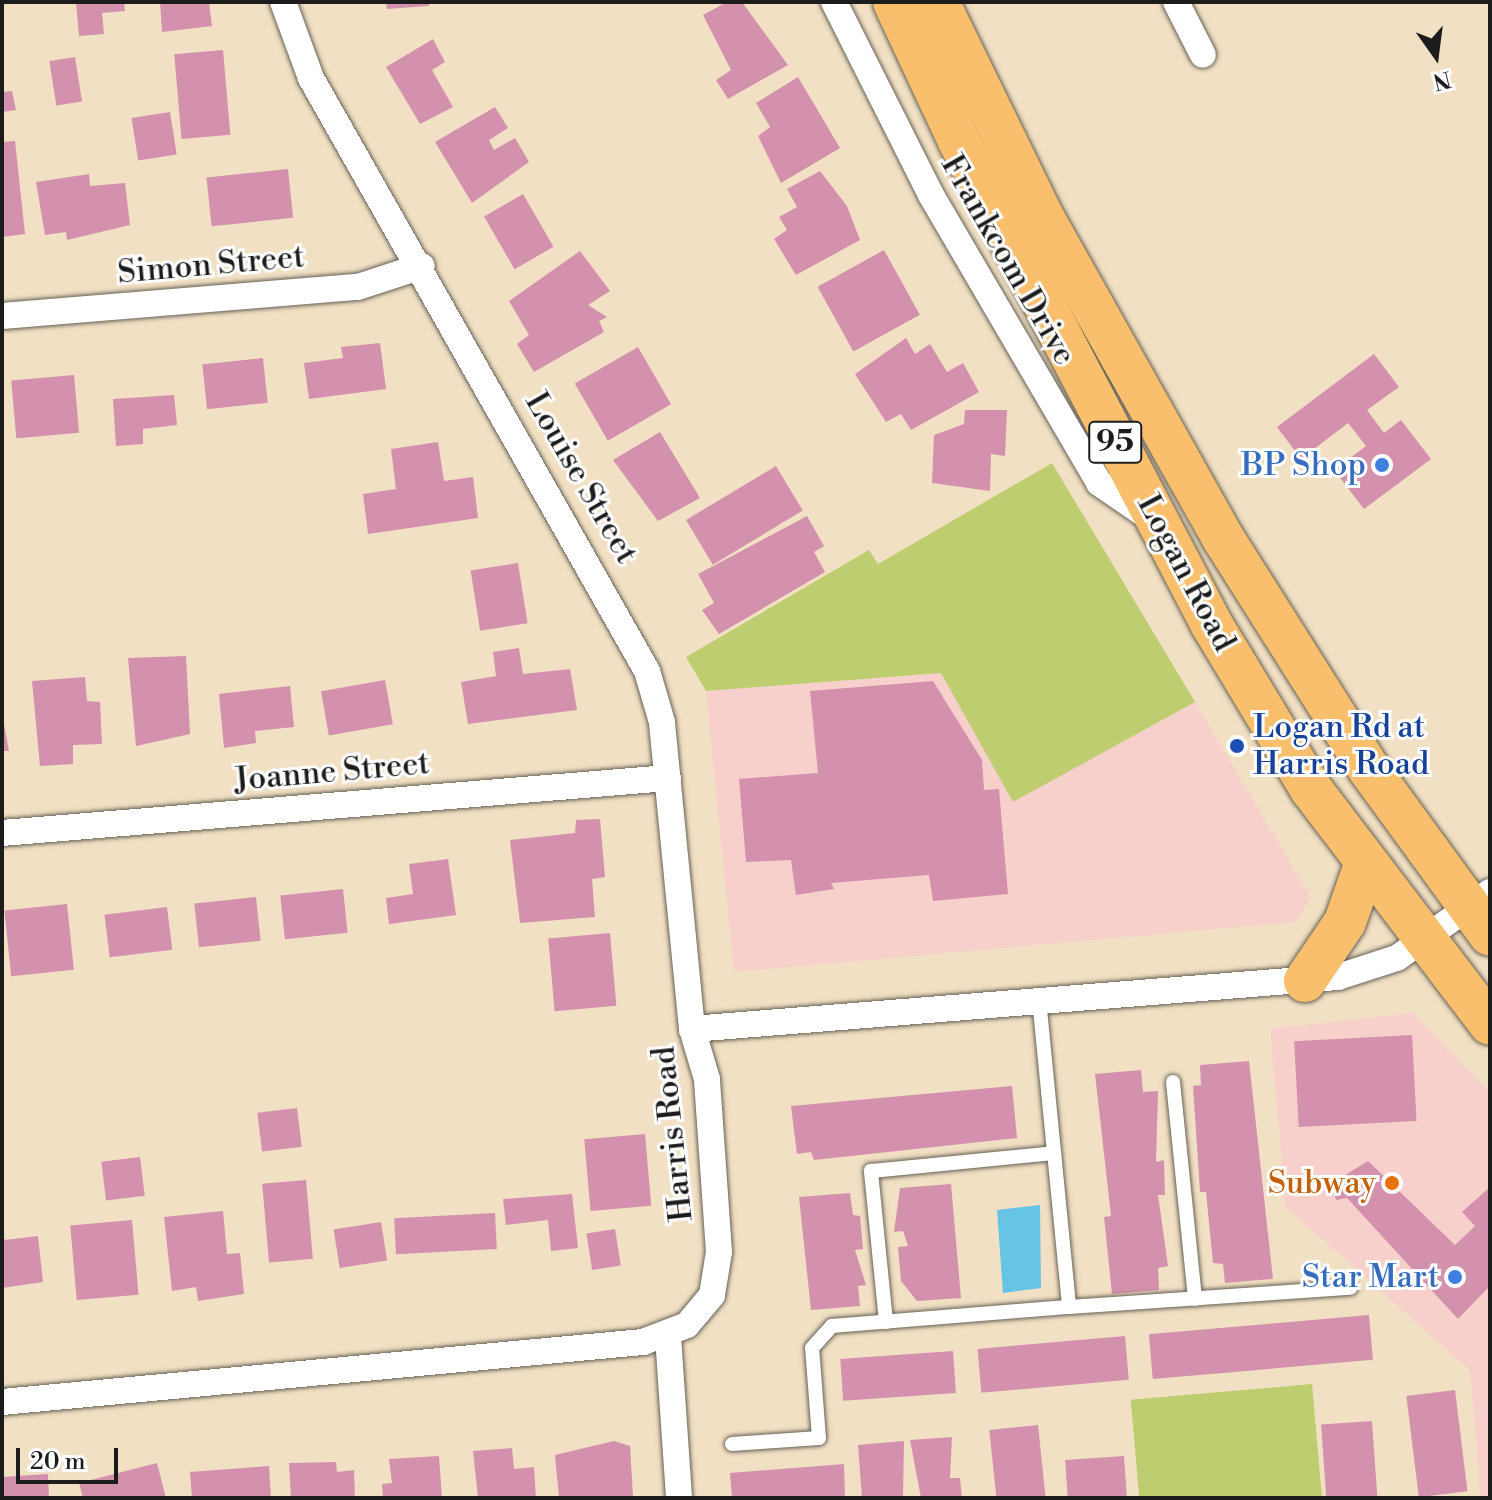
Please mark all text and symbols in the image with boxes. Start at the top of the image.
north arrow [1396,16,1476,96]
text: N [1430,65,1454,95]
street label: Frankcom Drive [932,148,1084,372]
street label: Simon Street [116,238,306,292]
street label: Louise Street [516,385,646,571]
road number: 95 [1087,416,1143,468]
place label: BP Shop [1241,446,1366,484]
marker: BP Shop [1373,456,1391,474]
street label: Logan Road [1129,488,1243,658]
place label: Logan Rd at Harris Road [1253,709,1429,784]
marker: Logan Rd at Harris Road [1228,737,1246,755]
street label: Joanne Street [233,744,431,800]
street label: Harris Road [645,1044,701,1224]
place label: Subway [1268,1164,1376,1202]
marker: Subway [1383,1174,1401,1192]
place label: Star Mart [1302,1258,1439,1296]
marker: Star Mart [1446,1268,1464,1286]
scale bar [20,1432,122,1482]
text: 20 m [30,1447,86,1477]

